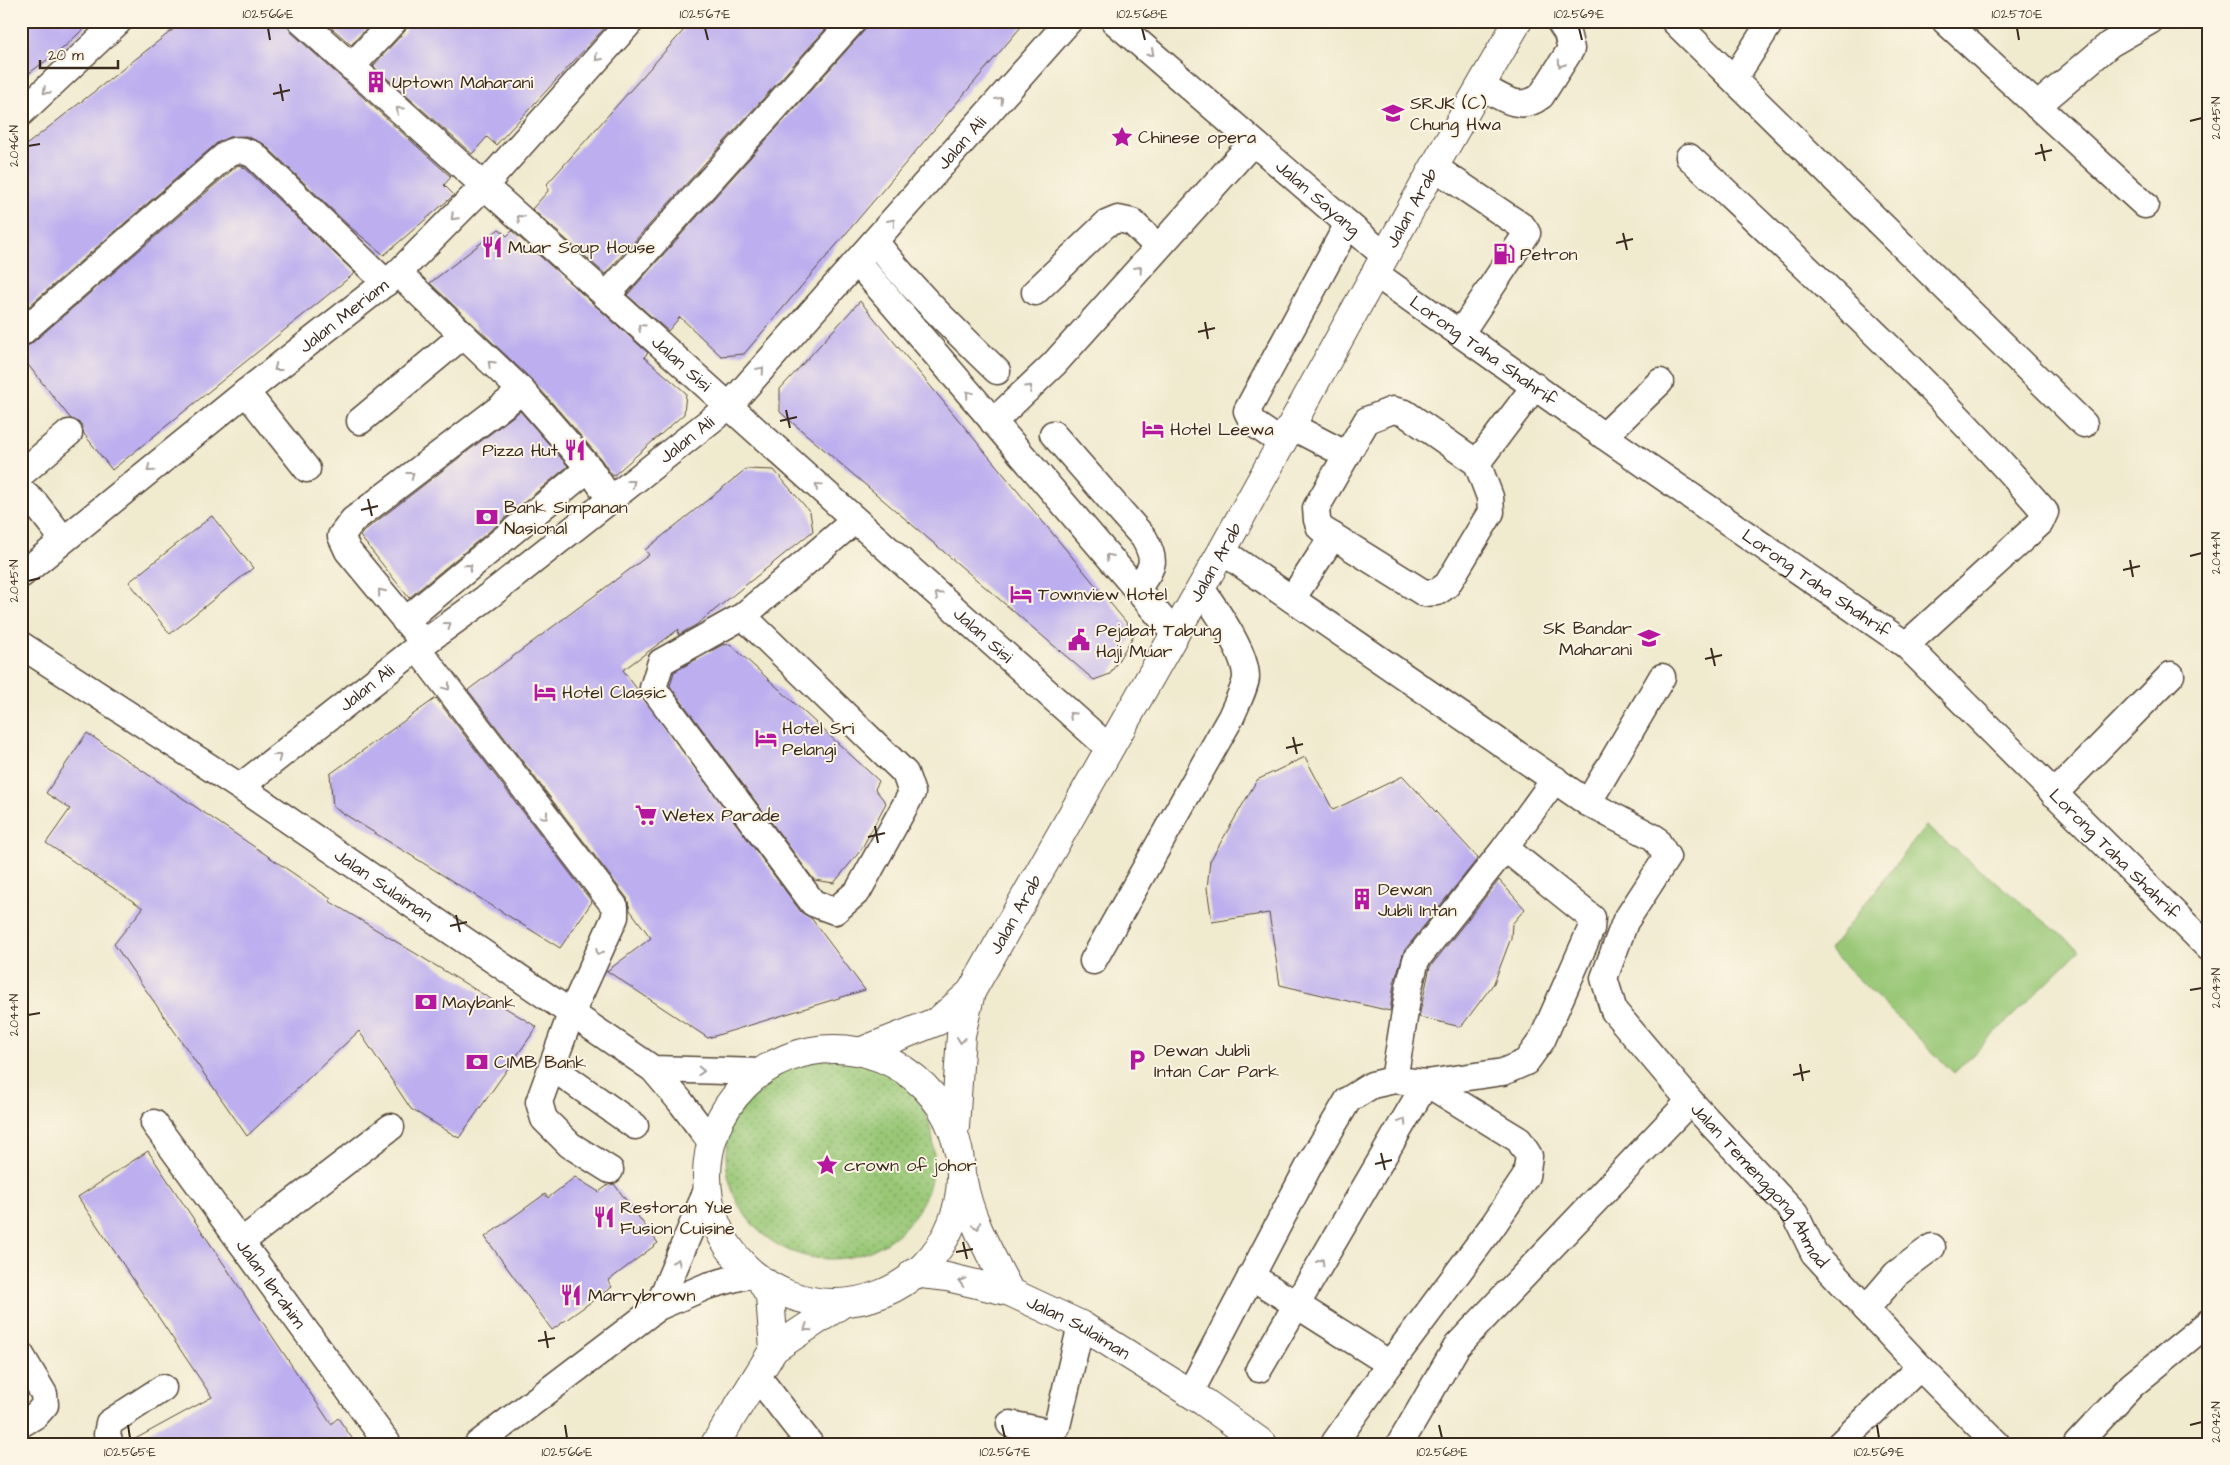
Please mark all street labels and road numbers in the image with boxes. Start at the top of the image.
street label: Jalan Ali [931,111,992,175]
street label: Jalan Sayang [1270,154,1366,243]
street label: Jalan Arab [1380,164,1444,253]
street label: Jalan Meriam [294,273,394,359]
street label: Lorong Taha Shahrif [1404,290,1562,412]
street label: Jalan Sisi [646,330,717,398]
street label: Jalan Ali [654,410,720,470]
street label: Jalan Arab [1183,518,1248,607]
street label: Lorong Taha Shahrif [1737,523,1896,644]
street label: Jalan Sisi [948,602,1019,669]
street label: Jalan Ali [334,658,400,718]
street label: Lorong Taha Shahrif [2043,783,2185,925]
street label: Jalan Sulaiman [329,843,438,928]
street label: Jalan Arab [983,870,1048,959]
street label: Jalan Temenggong Ahmad [1685,1097,1834,1274]
street label: Jalan Ibrahim [230,1234,312,1334]
street label: Jalan Sulaiman [1022,1289,1135,1366]

